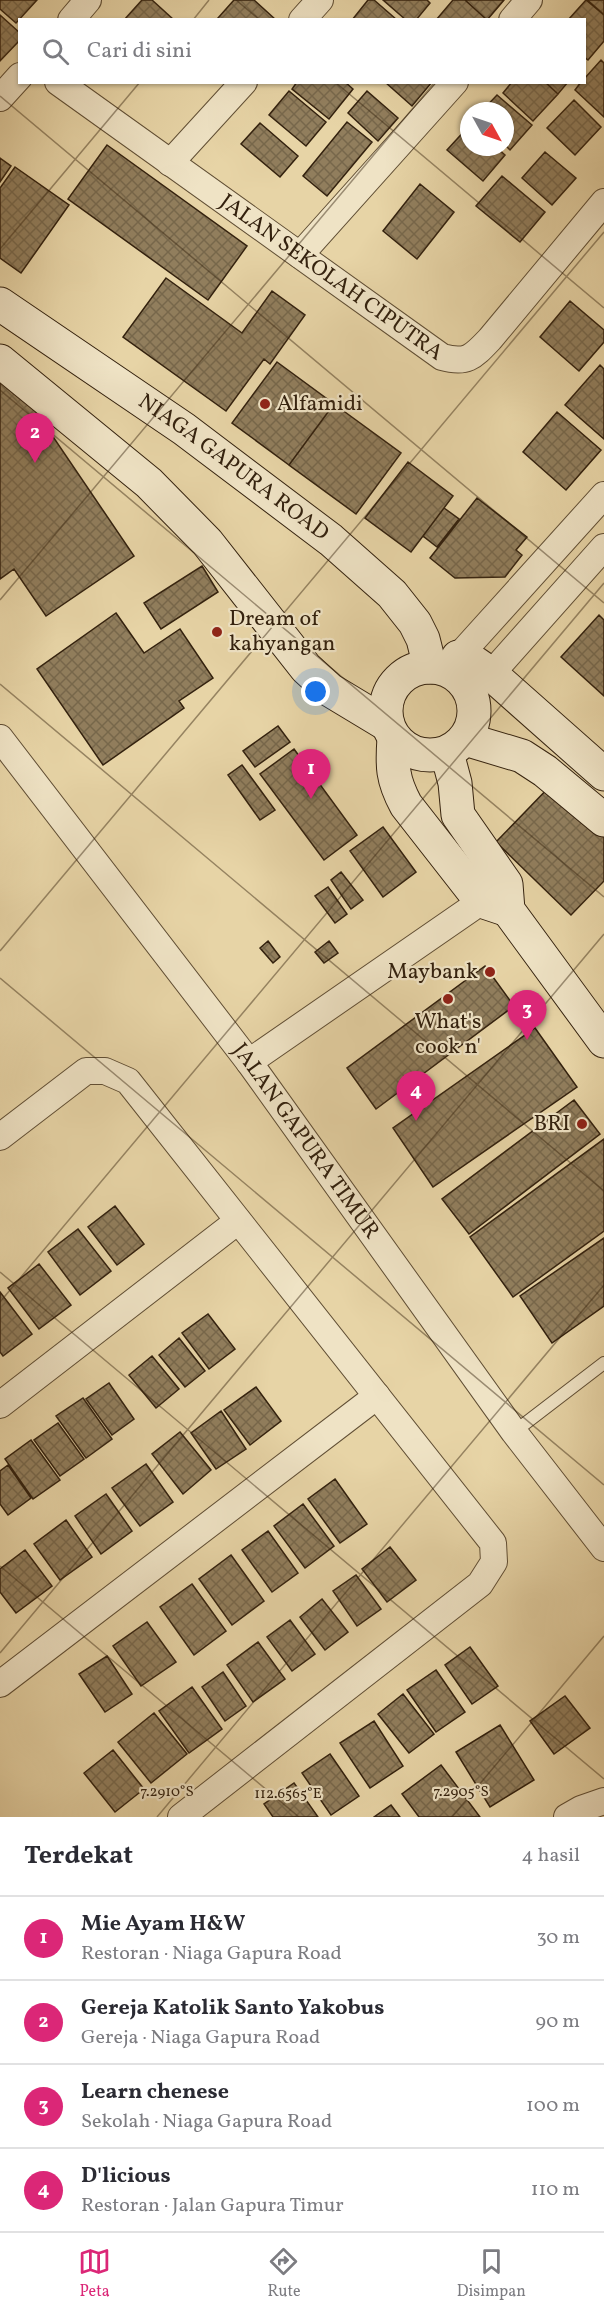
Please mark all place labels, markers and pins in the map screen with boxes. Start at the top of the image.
place label: Alfamidi [277,389,363,420]
marker: Alfamidi [258,397,272,411]
pin: 2 [15,414,54,463]
place label: Dream of kahyangan [229,604,336,660]
marker: Dream of kahyangan [210,625,224,639]
pin: 1 [292,750,330,799]
place label: Maybank [387,957,478,988]
marker: Maybank [483,965,497,979]
pin: 3 [508,990,546,1040]
marker: What's cook n' [441,992,455,1006]
place label: What's cook n' [414,1007,482,1063]
pin: 4 [396,1072,436,1121]
place label: BRI [533,1109,570,1140]
marker: BRI [575,1117,589,1131]

